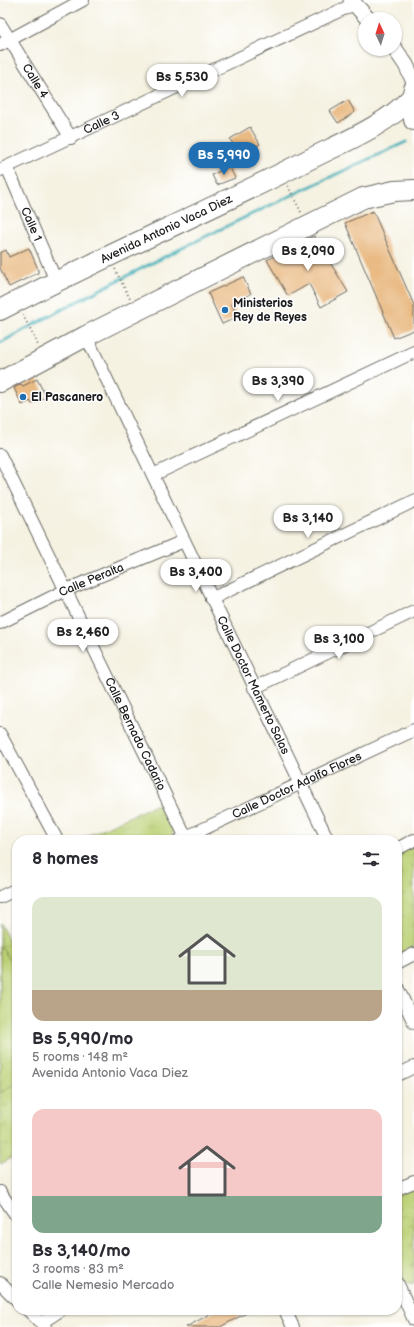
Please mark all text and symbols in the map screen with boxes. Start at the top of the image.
north arrow [358,12,402,56]
map controls [358,12,402,56]
street label: Calle 4 [19,61,52,102]
pin: Bs 5,530 [141,64,223,98]
text: Bs 5,530 [156,69,208,85]
street label: Calle 3 [81,108,122,137]
pin: Bs 5,990 [183,142,265,176]
text: Bs 5,990 [198,147,250,163]
street label: Avenida Antonio Vaca Diez [98,191,235,267]
street label: Calle 1 [18,205,45,243]
pin: Bs 2,090 [267,238,349,272]
text: Bs 2,090 [281,243,335,259]
place label: Ministerios Rey de Reyes [233,296,307,325]
marker: Ministerios Rey de Reyes [220,305,230,315]
pin: Bs 3,390 [237,368,319,402]
text: Bs 3,390 [252,373,304,389]
place label: El Pascanero [31,390,103,405]
marker: El Pascanero [18,392,28,402]
pin: Bs 3,140 [267,505,349,539]
text: Bs 3,140 [283,510,333,526]
street label: Calle Peralta [56,559,126,600]
pin: Bs 3,400 [155,559,237,593]
text: Bs 3,400 [169,564,223,580]
street label: Calle Doctor Mamerto Salas [214,613,293,757]
pin: Bs 2,460 [42,619,124,653]
text: Bs 2,460 [56,624,110,640]
pin: Bs 3,100 [298,626,380,660]
text: Bs 3,100 [313,631,365,647]
street label: Calle Bernado Cadario [102,675,169,793]
street label: Calle Doctor Adolfo Flores [230,748,364,822]
icon: filters [360,848,382,870]
text: 8 homes [32,849,98,869]
icon: home [171,923,243,995]
text: Bs 5,990/mo [32,1029,133,1049]
text: 5 rooms · 148 m² [32,1049,128,1065]
text: Avenida Antonio Vaca Diez [32,1065,188,1081]
icon: home [171,1135,243,1207]
text: Bs 3,140/mo [32,1241,131,1261]
text: 3 rooms · 83 m² [32,1261,124,1277]
text: Calle Nemesio Mercado [32,1277,174,1293]

